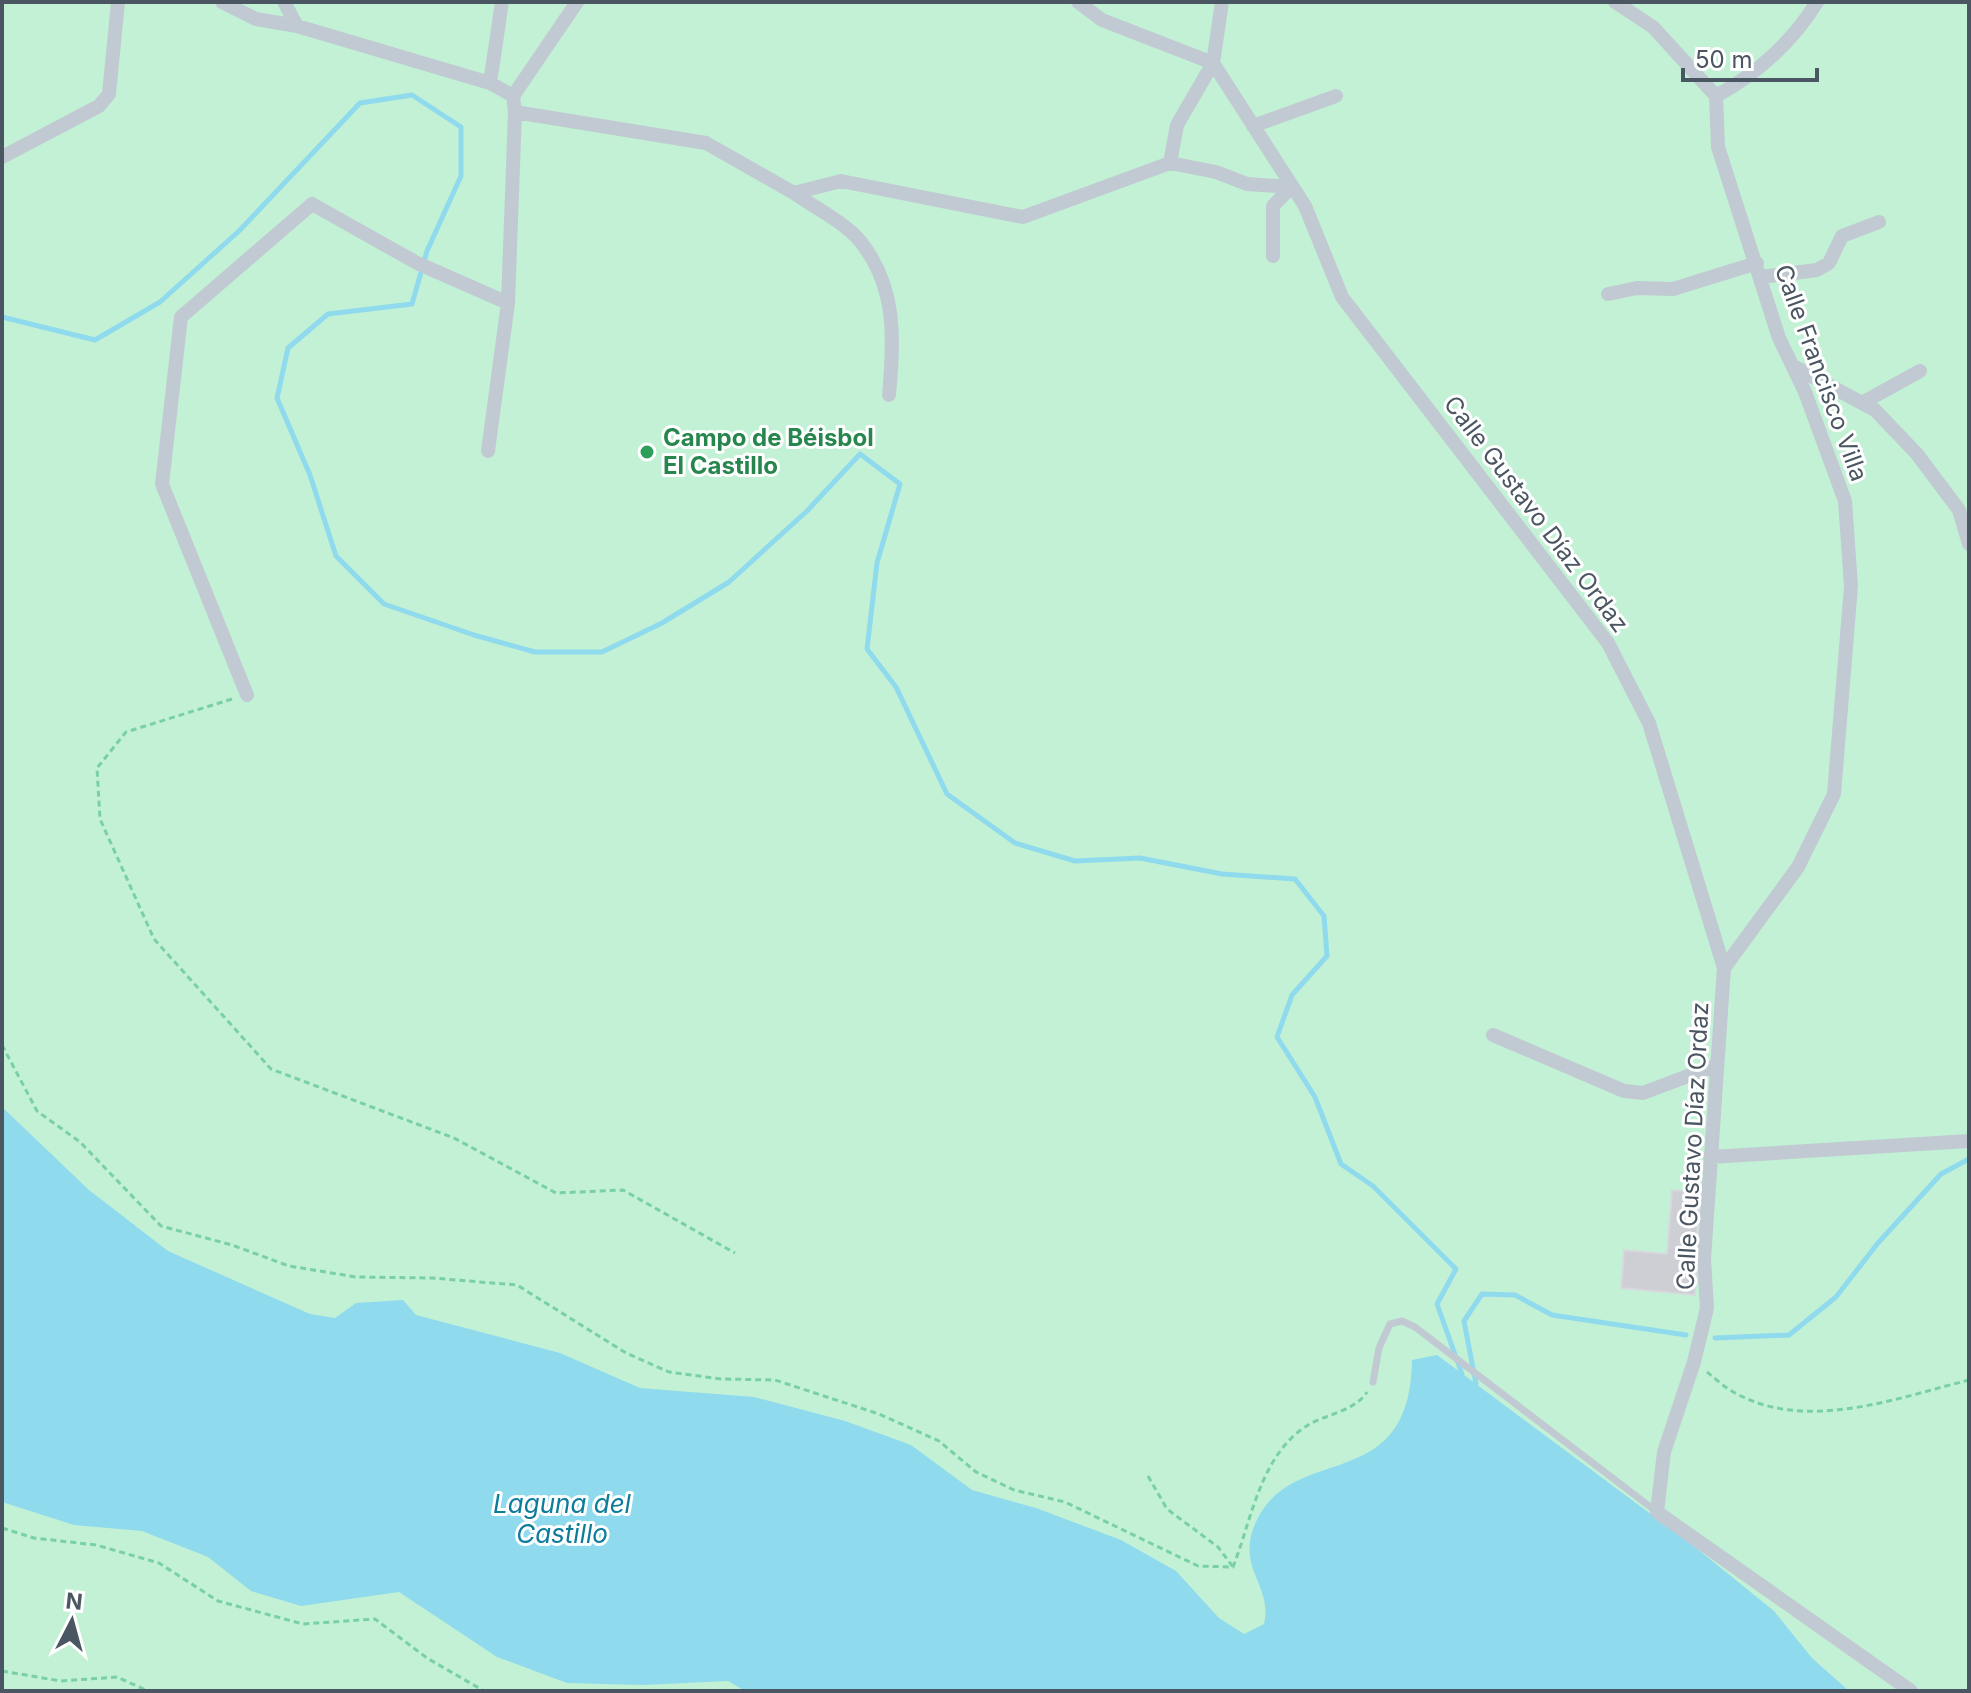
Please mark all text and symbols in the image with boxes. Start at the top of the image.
scale bar [1683,32,1817,82]
text: 50 m [1695,45,1753,74]
street label: Calle Francisco Villa [1769,261,1874,485]
street label: Calle Gustavo Díaz Ordaz [1438,390,1635,638]
place label: Campo de Béisbol El Castillo [663,423,874,480]
marker: Campo de Béisbol El Castillo [638,443,656,461]
street label: Calle Gustavo Díaz Ordaz [1670,1001,1715,1291]
water label: Laguna del Castillo [493,1488,632,1549]
north arrow [32,1581,112,1661]
text: N [64,1587,84,1615]

